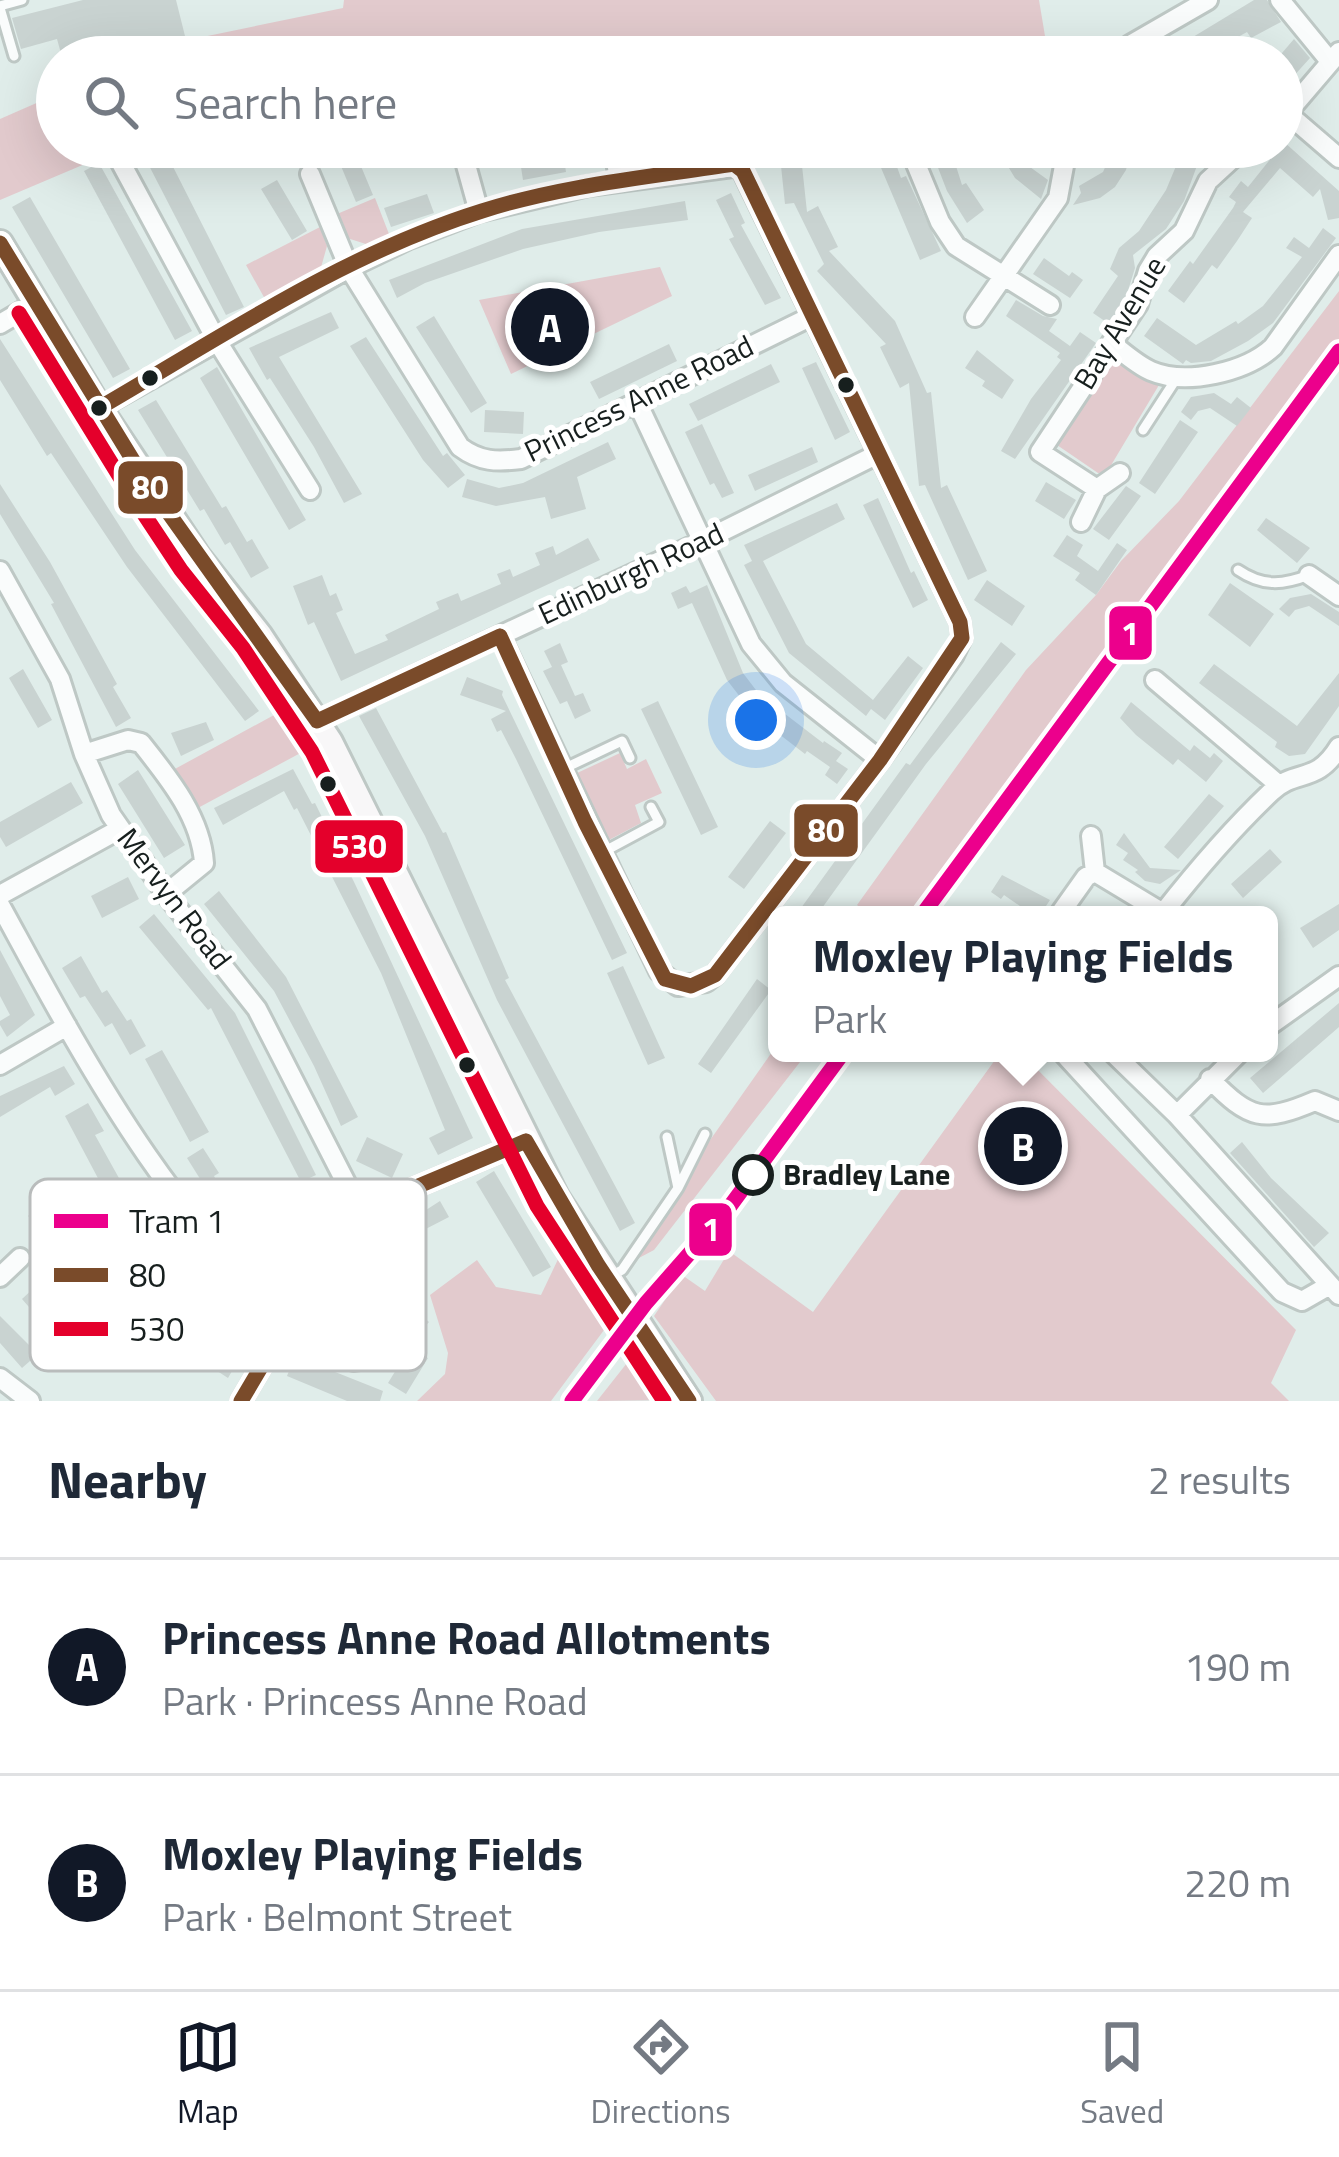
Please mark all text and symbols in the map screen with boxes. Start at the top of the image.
search box [36,36,1303,168]
text: Search here [174,68,397,136]
icon: search [78,69,144,135]
street label: Bay Avenue [1061,247,1177,398]
pin: A [511,282,589,372]
street label: Princess Anne Road [519,328,759,470]
unlabelled marker [139,367,161,389]
unlabelled marker [835,374,857,396]
unlabelled marker [88,397,110,419]
line badge: 80 [116,459,185,516]
text: 80 [132,462,168,512]
street label: Edinburgh Road [530,510,731,636]
line badge: 1 [1107,604,1154,662]
text: 1 [1121,608,1139,658]
your location [726,690,786,750]
unlabelled marker [317,773,339,795]
line badge: 80 [792,802,860,859]
text: 80 [808,805,844,855]
street label: Mervyn Road [106,818,243,979]
line badge: 530 [313,818,405,875]
text: 530 [331,821,387,871]
popup [768,906,1278,1062]
text: Moxley Playing Fields [812,921,1234,989]
text: Park [812,989,887,1048]
unlabelled marker [456,1054,478,1076]
pin: B [984,1101,1062,1191]
place label: Bradley Lane [783,1151,950,1197]
marker: Bradley Lane [734,1156,772,1194]
legend [30,1179,426,1371]
text: Tram 1 [129,1196,225,1246]
line badge: 1 [687,1201,734,1258]
text: 1 [702,1204,720,1254]
text: 80 [129,1250,166,1300]
text: 530 [129,1304,184,1354]
text: Nearby [48,1440,207,1518]
text: 2 results [1148,1450,1291,1509]
text: Princess Anne Road Allotments [162,1603,771,1671]
text: A [75,1637,99,1696]
text: 190 m [1184,1637,1291,1696]
text: Park · Princess Anne Road [162,1671,588,1730]
text: Moxley Playing Fields [162,1819,583,1887]
text: B [75,1853,99,1912]
text: 220 m [1184,1853,1291,1912]
text: Park · Belmont Street [162,1887,512,1946]
tab: Map [175,2014,241,2136]
tab: Directions [591,2014,730,2136]
tab: Saved [1080,2014,1164,2136]

